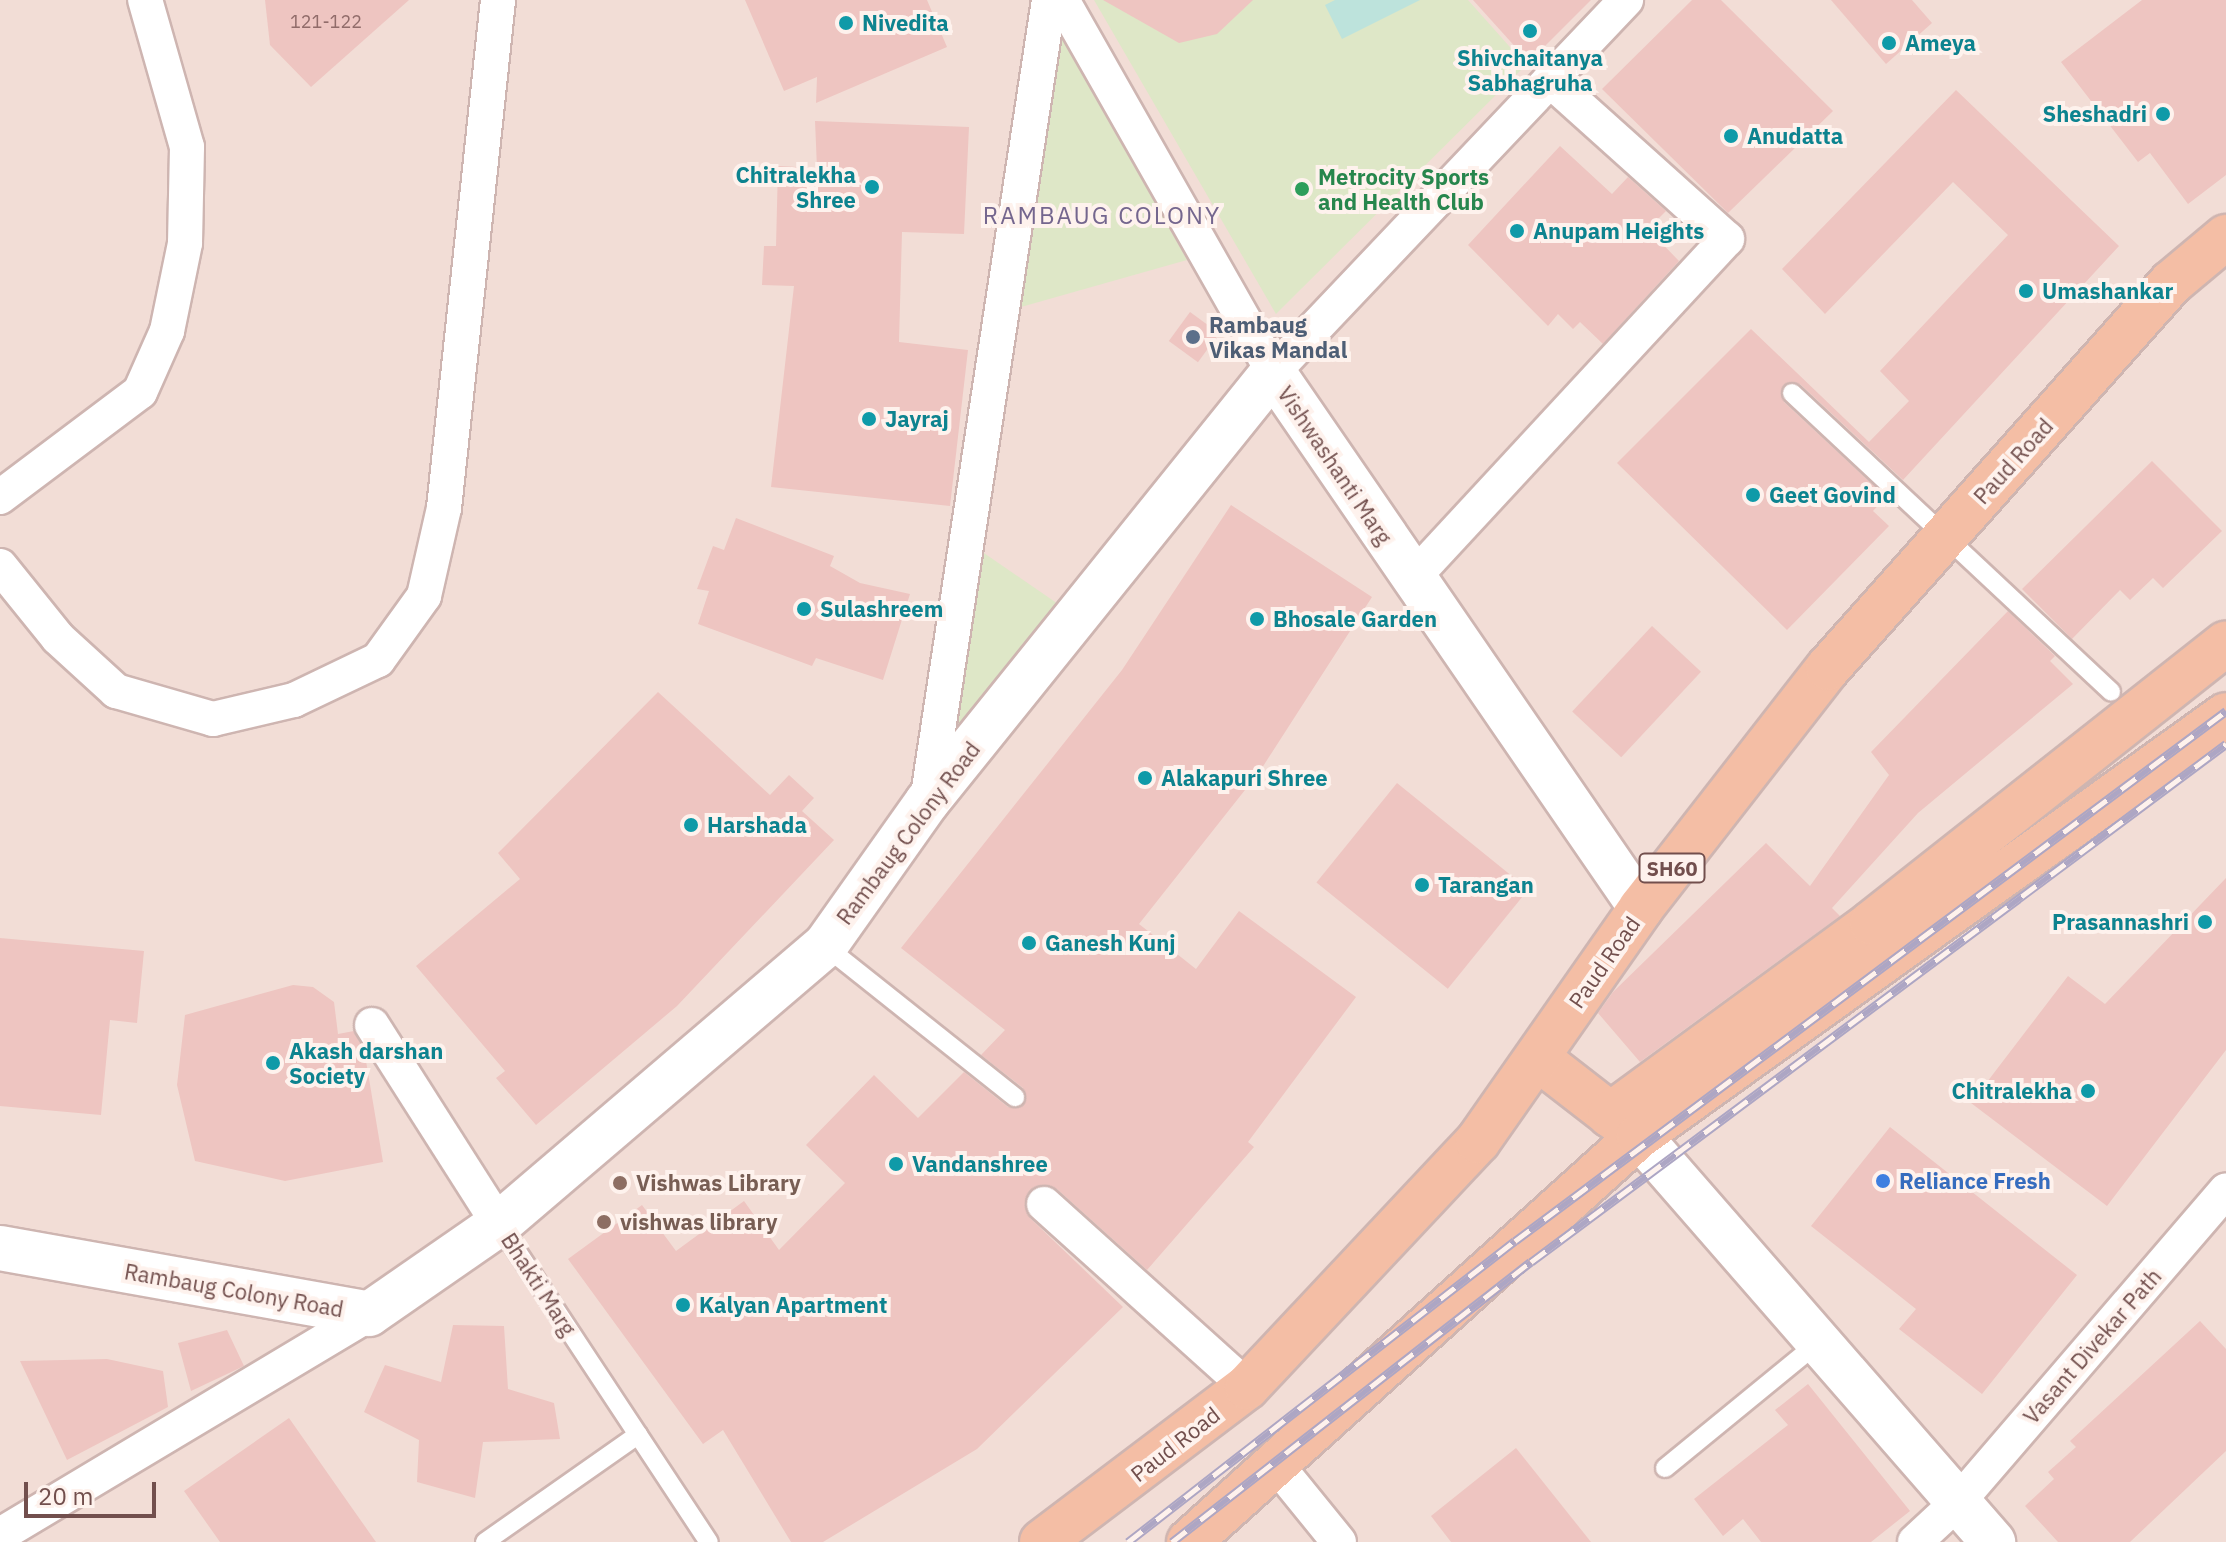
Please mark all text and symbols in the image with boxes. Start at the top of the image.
place label: Nivedita [862,10,949,36]
house number: 121-122 [290,11,362,33]
marker: Nivedita [837,14,855,32]
marker: Shivchaitanya Sabhagruha [1521,22,1539,40]
place label: Ameya [1905,30,1976,56]
marker: Ameya [1880,34,1898,52]
place label: Shivchaitanya Sabhagruha [1457,44,1603,96]
place label: Sheshadri [2043,101,2147,127]
marker: Sheshadri [2154,105,2172,123]
place label: Anudatta [1747,123,1843,149]
marker: Anudatta [1722,127,1740,145]
place label: Chitralekha Shree [735,161,856,212]
place label: Metrocity Sports and Health Club [1318,163,1489,214]
marker: Chitralekha Shree [863,178,881,196]
marker: Metrocity Sports and Health Club [1293,180,1311,198]
district label: RAMBAUG COLONY [983,202,1221,230]
place label: Anupam Heights [1533,218,1704,244]
marker: Anupam Heights [1508,222,1526,240]
place label: Umashankar [2042,278,2173,304]
marker: Umashankar [2017,282,2035,300]
place label: Rambaug Vikas Mandal [1209,311,1347,362]
marker: Rambaug Vikas Mandal [1184,328,1202,346]
street label: Vishwashanti Marg [1272,381,1398,549]
place label: Jayraj [885,406,949,432]
marker: Jayraj [860,410,878,428]
street label: Paud Road [1968,413,2058,509]
place label: Geet Govind [1769,482,1896,508]
marker: Geet Govind [1744,486,1762,504]
place label: Sulashreem [820,596,943,622]
marker: Sulashreem [795,600,813,618]
place label: Bhosale Garden [1273,606,1437,632]
marker: Bhosale Garden [1248,610,1266,628]
street label: Rambaug Colony Road [831,736,985,930]
place label: Alakapuri Shree [1161,765,1328,791]
marker: Alakapuri Shree [1136,769,1154,787]
place label: Harshada [707,812,807,838]
marker: Harshada [682,816,700,834]
road number: SH60 [1638,852,1706,884]
place label: Tarangan [1438,872,1534,898]
marker: Tarangan [1413,876,1431,894]
place label: Prasannashri [2052,909,2189,935]
street label: Paud Road [1563,911,1645,1013]
marker: Prasannashri [2196,913,2214,931]
place label: Ganesh Kunj [1045,930,1176,956]
marker: Ganesh Kunj [1020,934,1038,952]
place label: Akash darshan Society [289,1037,443,1088]
marker: Akash darshan Society [264,1054,282,1072]
place label: Chitralekha [1951,1078,2072,1104]
marker: Chitralekha [2079,1082,2097,1100]
place label: Vandanshree [912,1151,1048,1177]
marker: Vandanshree [887,1155,905,1173]
place label: Reliance Fresh [1899,1168,2051,1194]
place label: Vishwas Library [636,1170,801,1196]
marker: Reliance Fresh [1874,1172,1892,1190]
marker: Vishwas Library [611,1174,629,1192]
place label: vishwas library [620,1209,777,1235]
marker: vishwas library [595,1213,613,1231]
street label: Bhakti Marg [496,1228,582,1340]
street label: Rambaug Colony Road [122,1258,346,1322]
street label: Vasant Divekar Path [2017,1263,2167,1429]
place label: Kalyan Apartment [699,1292,887,1318]
marker: Kalyan Apartment [674,1296,692,1314]
street label: Paud Road [1125,1401,1225,1487]
scale bar [28,1466,160,1516]
text: 20 m [38,1480,93,1512]

